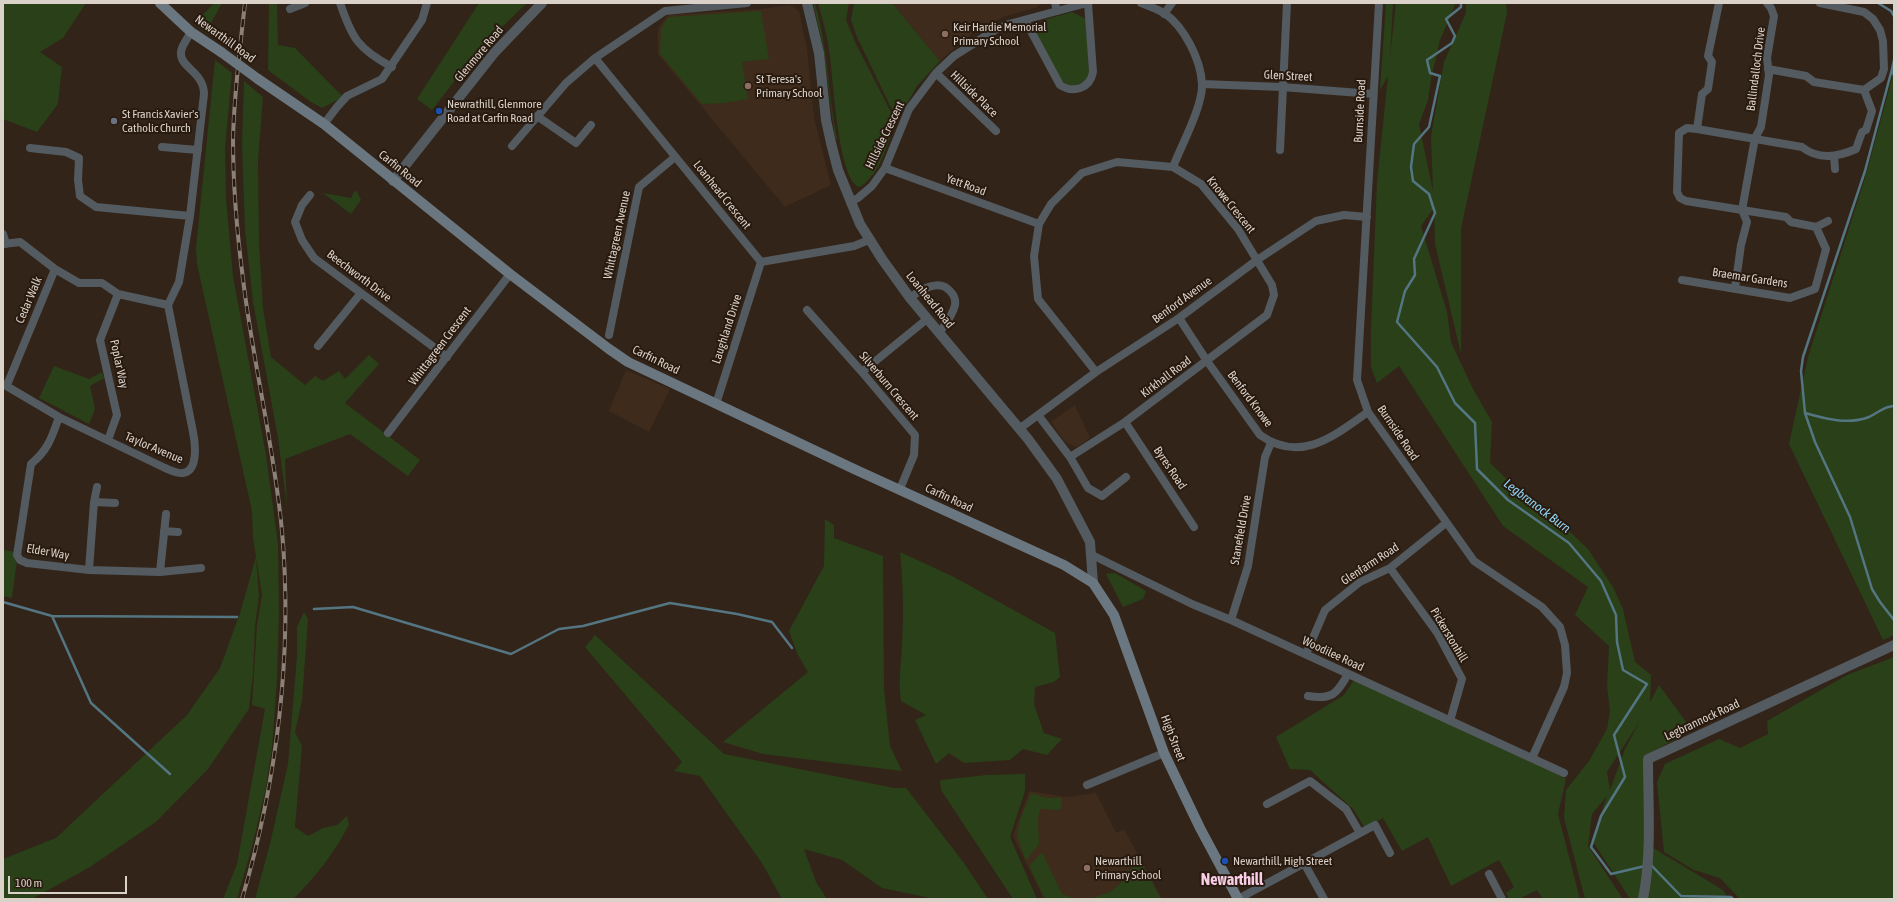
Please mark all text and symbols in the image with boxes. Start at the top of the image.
street label: Newarthill Road [192,12,258,66]
place label: Keir Hardie Memorial Primary School [953,20,1046,48]
street label: Glenmore Road [451,23,507,85]
street label: Ballindalloch Drive [1744,26,1768,112]
marker: Keir Hardie Memorial Primary School [940,29,950,39]
street label: Hillside Place [947,68,1001,120]
street label: Glen Street [1263,68,1313,84]
place label: St Teresa's Primary School [756,72,822,100]
street label: Burnside Road [1351,79,1369,143]
marker: St Teresa's Primary School [743,81,753,91]
place label: Newrathill, Glenmore Road at Carfin Road [447,97,542,125]
street label: Hillside Crescent [862,99,908,171]
marker: Newrathill, Glenmore Road at Carfin Road [434,106,444,116]
place label: St Francis Xavier's Catholic Church [122,107,198,135]
marker: St Francis Xavier's Catholic Church [109,116,119,126]
street label: Carfin Road [376,147,424,191]
street label: Loanhead Crescent [690,158,754,232]
street label: Yett Road [944,171,988,199]
street label: Knowe Crescent [1204,174,1258,236]
street label: Whittagreen Avenue [601,189,633,281]
street label: Beechworth Drive [324,247,394,305]
street label: Braemar Gardens [1711,265,1789,291]
street label: Loanhead Road [903,269,957,331]
street label: Cedar Walk [13,274,45,326]
street label: Benford Avenue [1149,274,1215,326]
street label: Laughland Drive [709,292,745,366]
street label: Whittagreen Crescent [406,304,474,388]
street label: Poplar Way [107,338,131,390]
street label: Carfin Road [630,342,682,378]
street label: Silverburn Crescent [856,349,922,423]
street label: Kirkhall Road [1138,353,1194,401]
street label: Benford Knowe [1224,368,1276,430]
street label: Burnside Road [1374,403,1422,463]
street label: Taylor Avenue [123,429,185,467]
street label: Byres Road [1150,444,1190,492]
water label: Legbranock Burn [1500,476,1574,536]
street label: Carfin Road [923,481,975,515]
street label: Stanefield Drive [1228,494,1254,566]
street label: Glenfarm Road [1338,540,1402,588]
street label: Elder Way [25,541,71,563]
street label: Pickerstonhill [1427,605,1471,665]
street label: Woodilee Road [1300,633,1366,675]
street label: Legbrannock Road [1662,696,1742,744]
street label: High Street [1158,713,1188,763]
place label: Newarthill Primary School [1095,854,1161,882]
place label: Newarthill, High Street [1233,854,1332,868]
marker: Newarthill, High Street [1220,856,1230,866]
marker: Newarthill Primary School [1082,863,1092,873]
scale bar [10,868,129,894]
district label: Newarthill [1201,870,1263,890]
text: 100 m [15,876,42,890]

